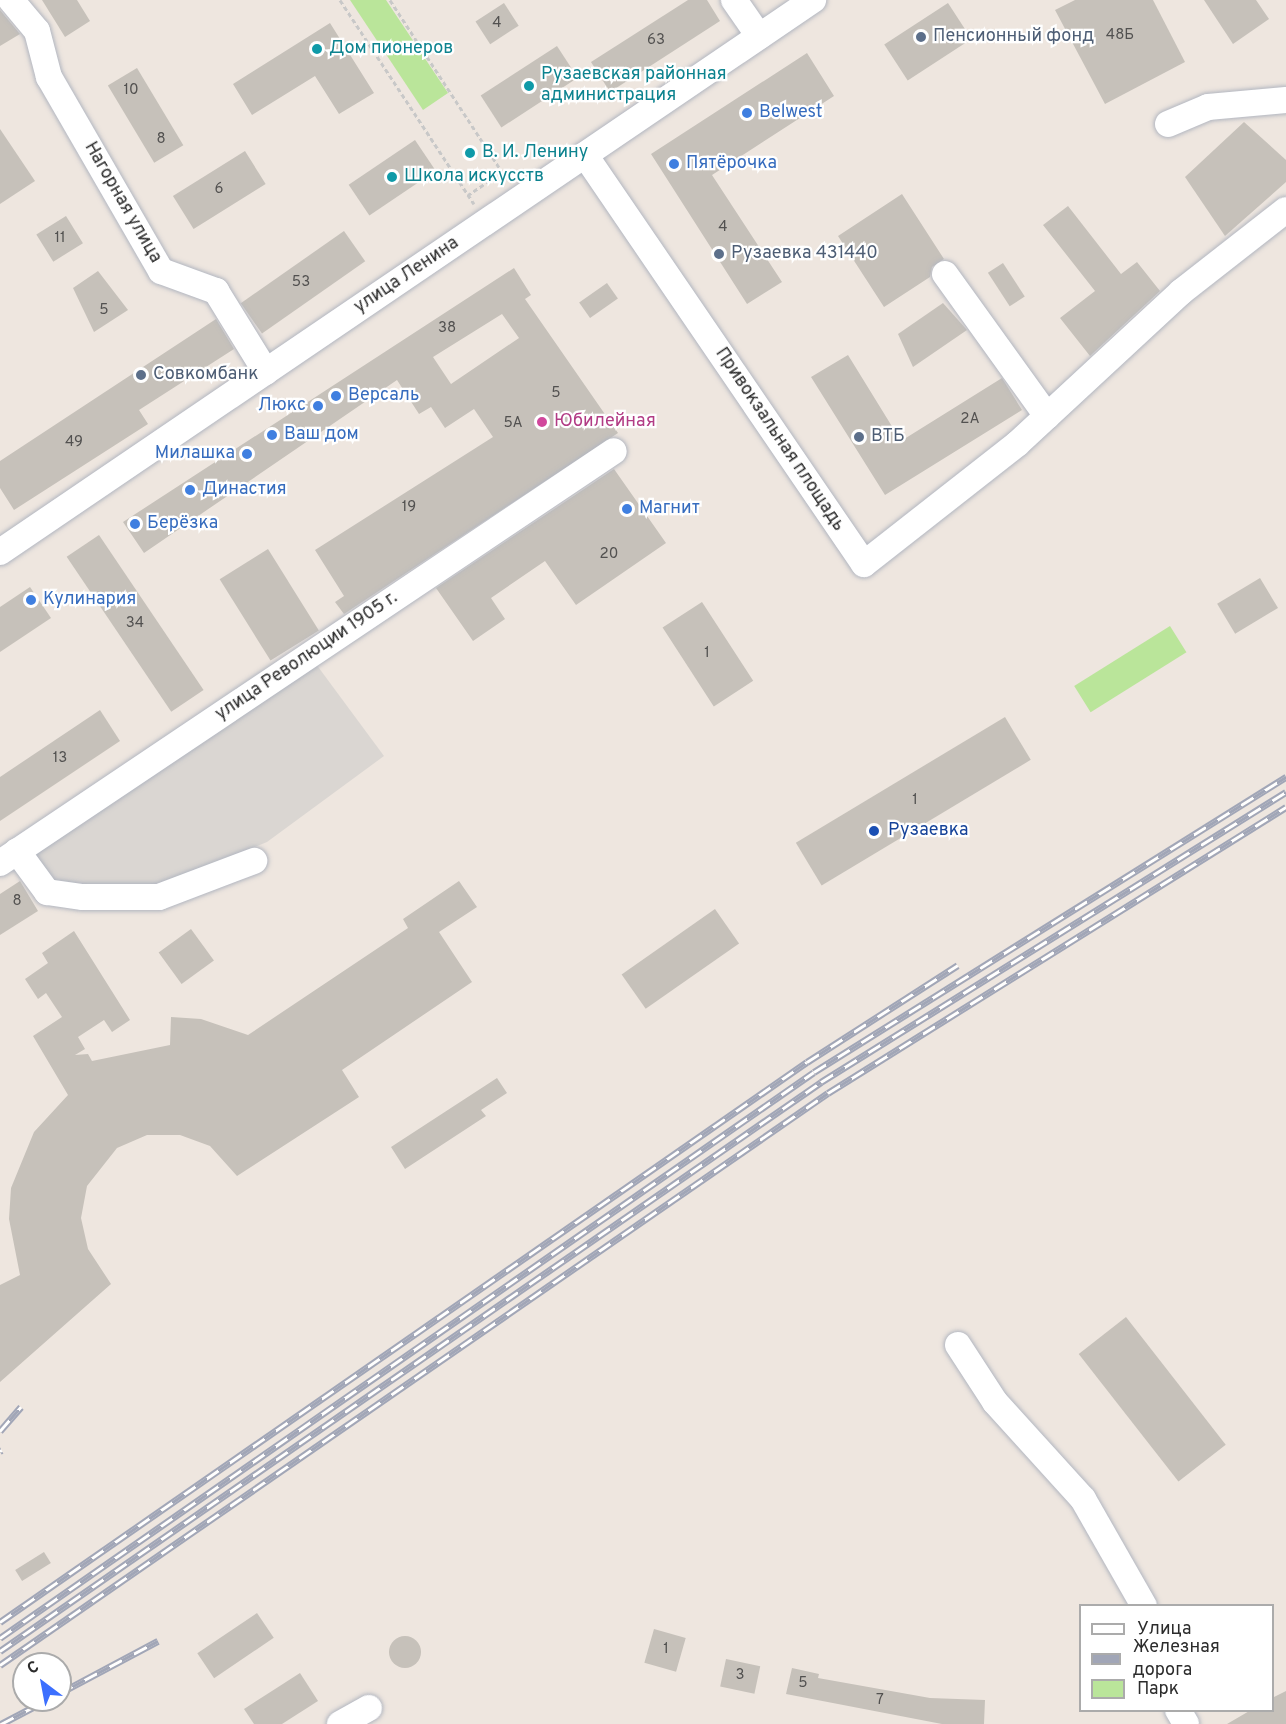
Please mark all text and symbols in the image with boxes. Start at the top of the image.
house number: 4 [492,15,502,33]
place label: Пенсионный фонд [933,26,1094,48]
house number: 48Б [1106,27,1134,45]
marker: Пенсионный фонд [914,30,928,44]
house number: 63 [647,32,665,50]
place label: Дом пионеров [329,38,453,60]
marker: Дом пионеров [310,42,324,56]
place label: Рузаевская районная администрация [541,65,727,107]
marker: Рузаевская районная администрация [522,79,536,93]
house number: 10 [123,82,139,100]
place label: Belwest [759,102,823,124]
marker: Belwest [740,106,754,120]
house number: 8 [156,131,166,149]
street label: Нагорная улица [79,139,165,267]
place label: В. И. Ленину [482,142,588,164]
marker: В. И. Ленину [463,146,477,160]
place label: Пятёрочка [686,153,777,175]
marker: Пятёрочка [667,157,681,171]
place label: Школа искусств [404,166,544,188]
marker: Школа искусств [385,170,399,184]
house number: 6 [215,181,223,199]
house number: 4 [718,219,728,237]
house number: 11 [54,230,66,248]
street label: улица Ленина [351,233,463,319]
place label: Рузаевка 431440 [731,243,878,265]
marker: Рузаевка 431440 [712,247,726,261]
house number: 53 [292,274,310,292]
house number: 5 [99,302,109,320]
house number: 38 [438,320,456,338]
street label: Привокзальная площадь [709,344,849,536]
place label: Совкомбанк [153,364,258,386]
marker: Совкомбанк [134,368,148,382]
place label: Версаль [348,385,419,407]
house number: 5 [551,385,561,403]
marker: Версаль [329,389,343,403]
place label: Люкс [258,395,306,417]
marker: Люкс [311,399,325,413]
place label: Юбилейная [554,411,656,433]
house number: 2А [960,411,980,429]
house number: 5А [503,415,523,433]
marker: Юбилейная [535,415,549,429]
place label: Ваш дом [284,424,359,446]
place label: ВТБ [871,426,905,448]
marker: Ваш дом [265,428,279,442]
marker: ВТБ [852,430,866,444]
house number: 49 [65,434,83,452]
place label: Милашка [155,443,235,465]
marker: Милашка [240,447,254,461]
place label: Династия [202,479,287,501]
marker: Династия [183,483,197,497]
place label: Магнит [639,498,700,520]
house number: 19 [402,499,416,517]
marker: Магнит [620,502,634,516]
place label: Берёзка [147,513,218,535]
marker: Берёзка [128,517,142,531]
house number: 20 [600,546,618,564]
street label: улица Революции 1905 г. [212,588,402,726]
place label: Кулинария [43,589,136,611]
marker: Кулинария [24,593,38,607]
house number: 34 [126,615,144,633]
house number: 1 [704,645,710,663]
house number: 13 [53,750,67,768]
house number: 1 [912,792,918,810]
place label: Рузаевка [888,820,968,842]
marker: Рузаевка [865,822,883,840]
house number: 8 [12,893,22,911]
legend [1079,1604,1274,1712]
text: Улица [1137,1618,1191,1641]
text: Железная дорога [1133,1636,1220,1682]
house number: 1 [663,1641,669,1659]
north arrow [12,1652,72,1712]
text: С [24,1657,43,1680]
house number: 3 [735,1667,745,1685]
house number: 5 [798,1675,808,1693]
text: Парк [1137,1678,1179,1701]
house number: 7 [876,1692,884,1710]

